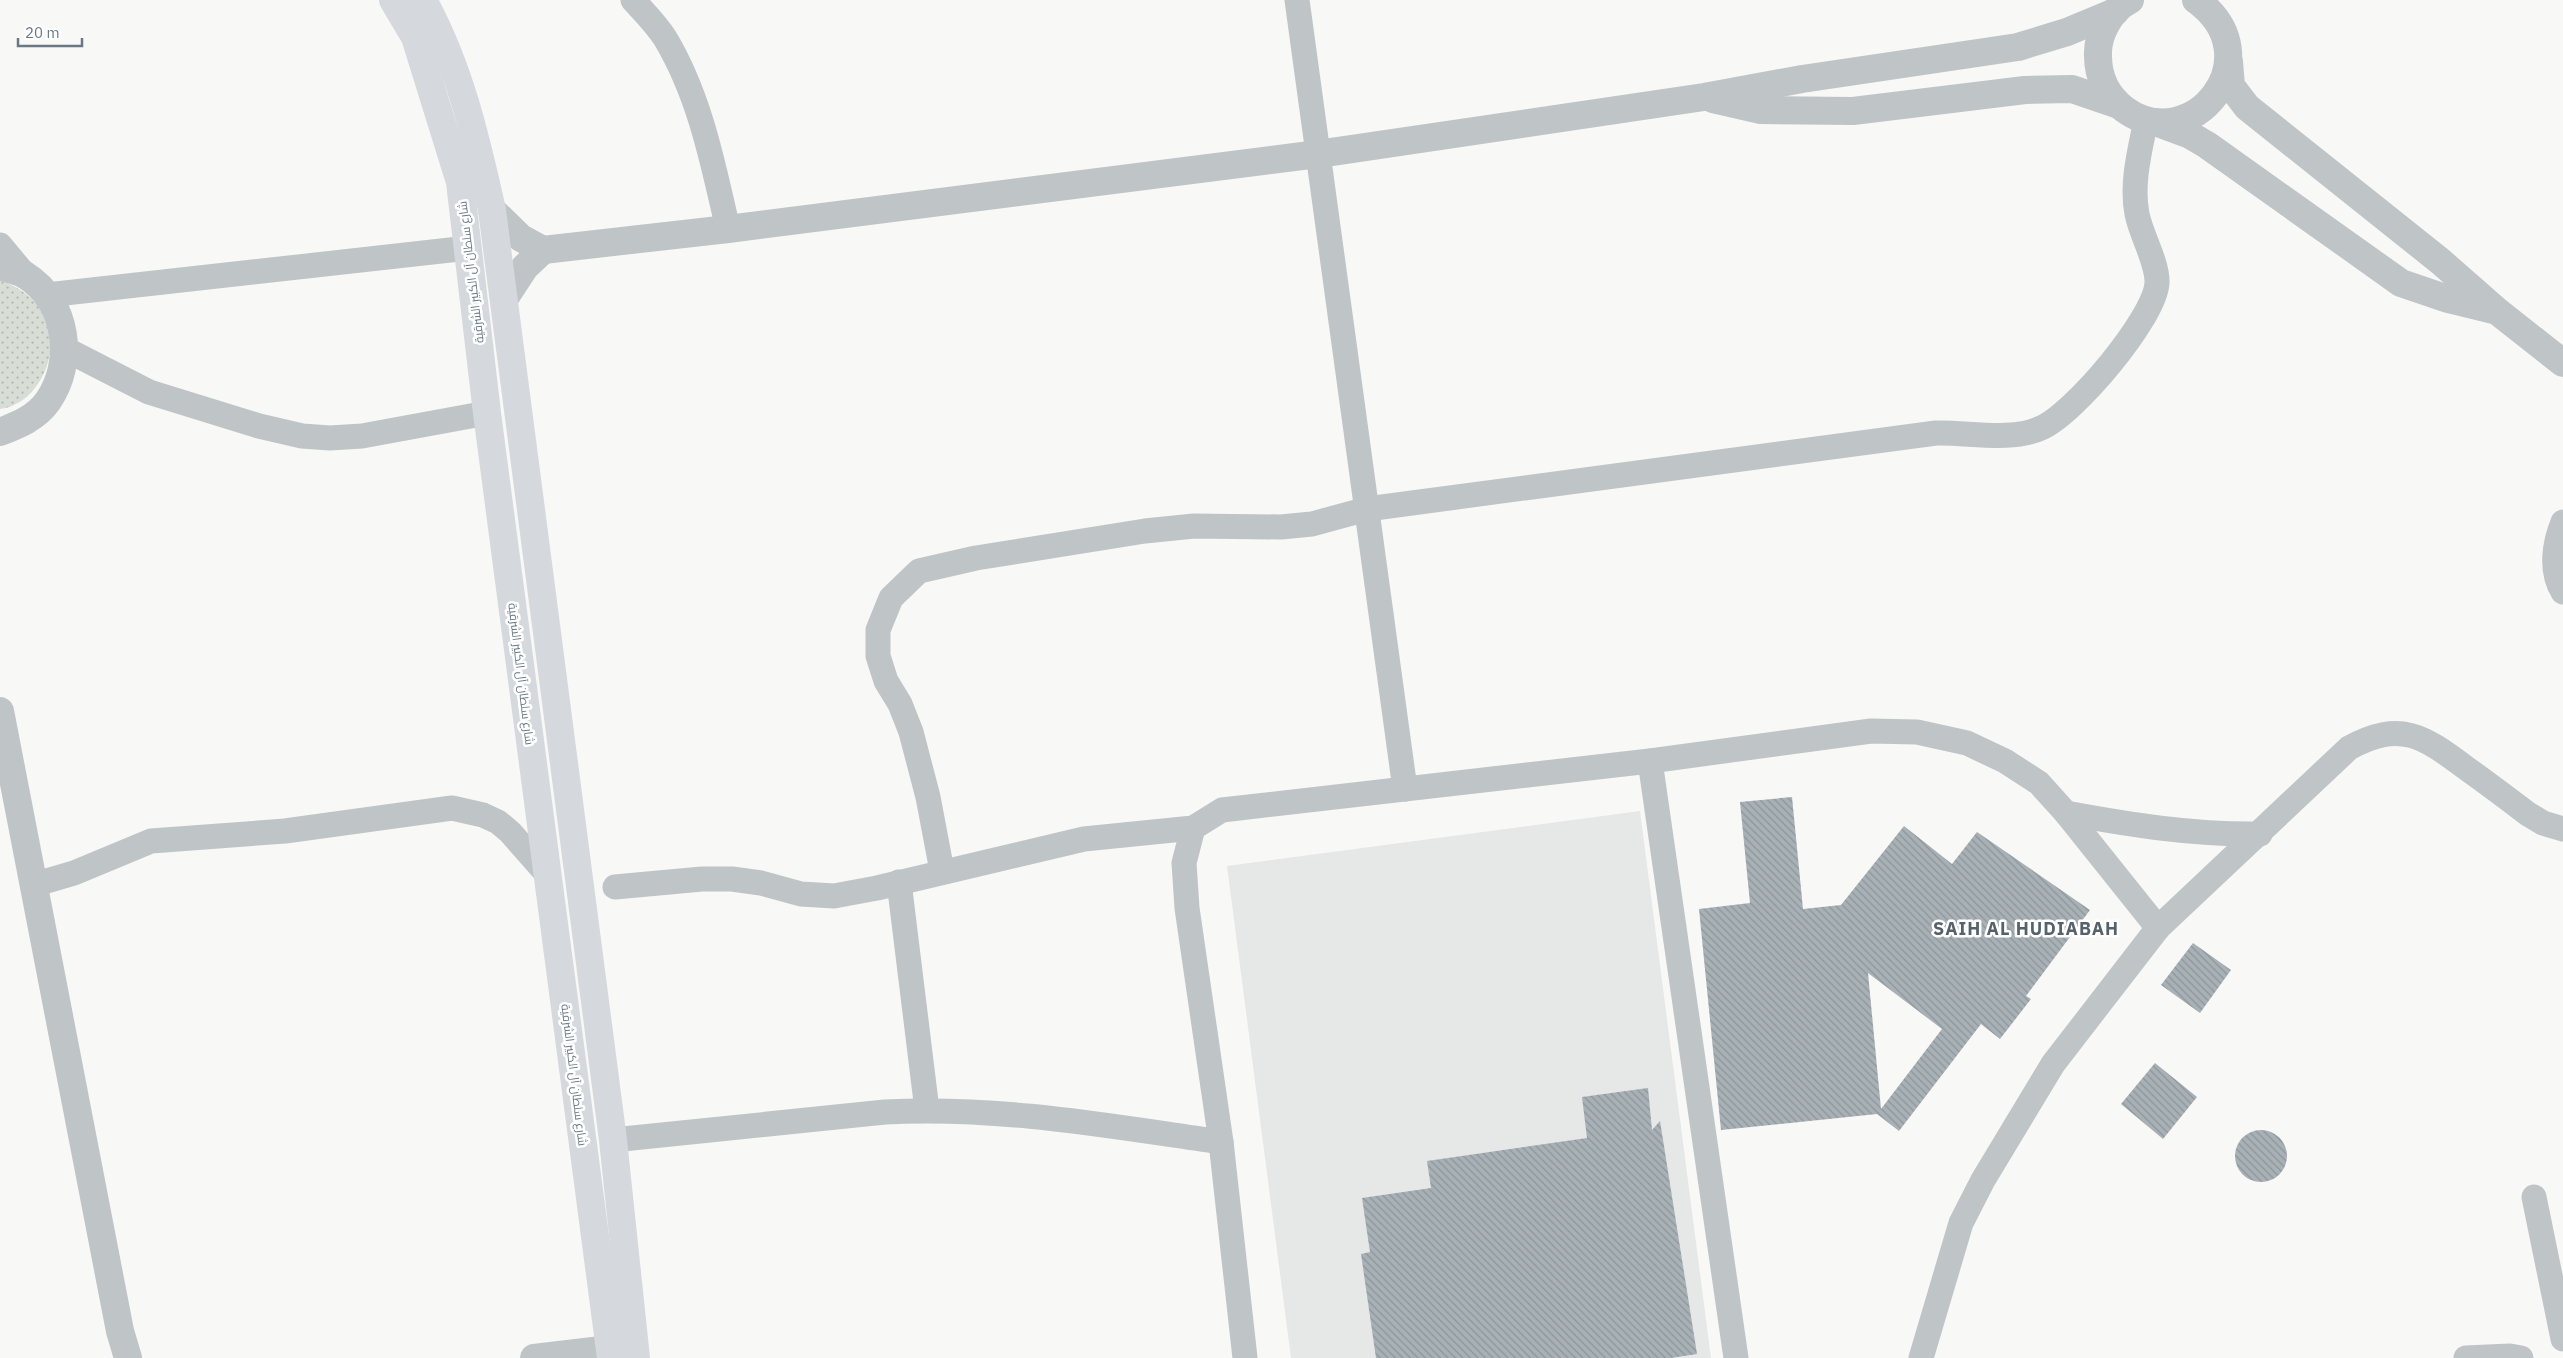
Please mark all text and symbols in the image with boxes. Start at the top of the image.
scale bar [18,15,81,47]
text: 20 m [25,23,60,42]
street label: شارع سلطان آل الكبير الشرقية [454,200,488,344]
street label: شارع سلطان آل الكبير الشرقية [504,602,538,746]
district label: SAIH AL HUDIABAH [1933,917,2119,940]
street label: شارع سلطان آل الكبير الشرقية [557,1003,591,1147]

